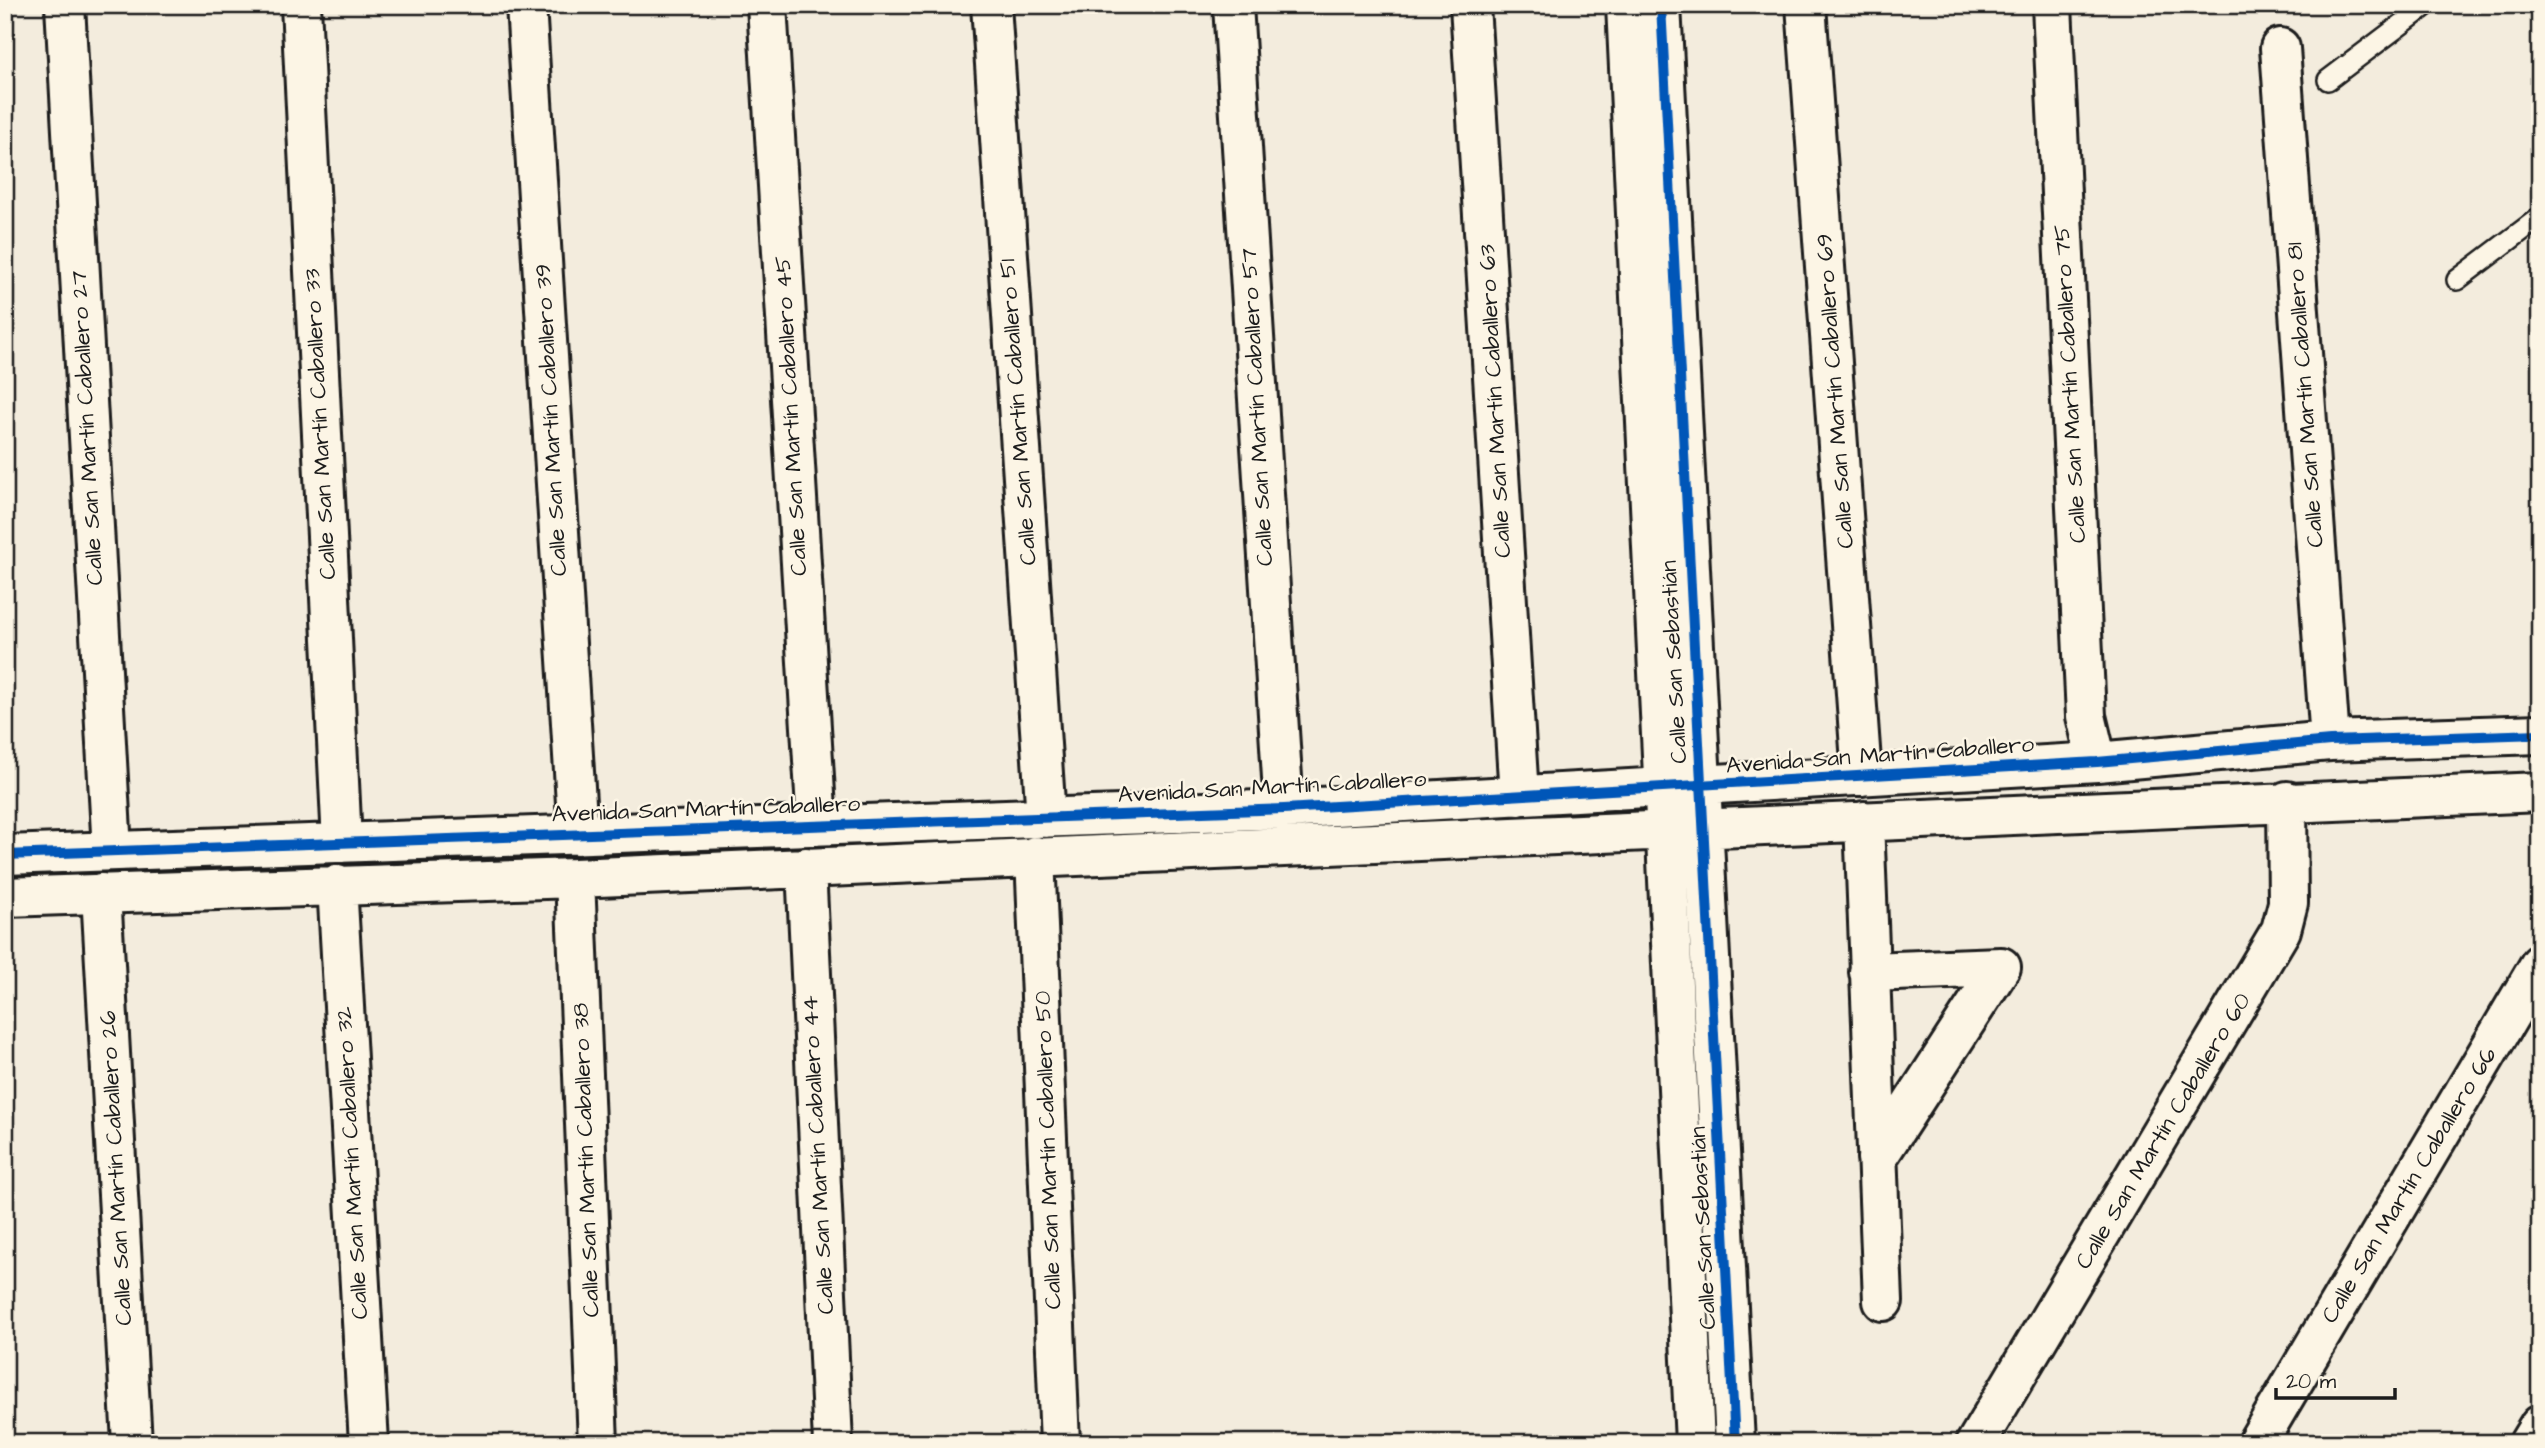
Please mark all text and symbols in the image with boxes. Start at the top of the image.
street label: Calle San Martín Caballero 75 [2046,224,2094,544]
street label: Calle San Martín Caballero 69 [1808,232,1862,550]
street label: Calle San Martín Caballero 81 [2278,241,2332,549]
street label: Calle San Martín Caballero 63 [1471,243,1519,559]
street label: Calle San Martín Caballero 57 [1233,247,1281,567]
street label: Calle San Martín Caballero 45 [767,255,815,577]
street label: Calle San Martín Caballero 51 [991,258,1045,566]
street label: Calle San Martín Caballero 39 [527,263,575,577]
street label: Calle San Martín Caballero 33 [296,267,344,580]
street label: Calle San Martín Caballero 27 [63,270,111,586]
street label: Calle San Sebastián [1653,560,1695,764]
street label: Avenida San Martín Caballero [1725,728,2035,782]
street label: Avenida San Martín Caballero [1117,763,1427,811]
street label: Avenida San Martín Caballero [551,788,861,830]
street label: Calle San Martín Caballero 60 [2068,987,2258,1275]
street label: Calle San Martín Caballero 50 [1026,990,1070,1310]
street label: Calle San Martín Caballero 44 [794,994,842,1315]
street label: Calle San Martín Caballero 38 [565,1002,607,1318]
street label: Calle San Martín Caballero 32 [328,1006,376,1320]
street label: Calle San Martín Caballero 26 [92,1010,140,1326]
street label: Calle San Martín Caballero 66 [2314,1041,2504,1329]
street label: Calle San Sebastián [1682,1126,1724,1330]
scale bar [2276,1357,2394,1401]
text: 20 m [2286,1367,2337,1396]

